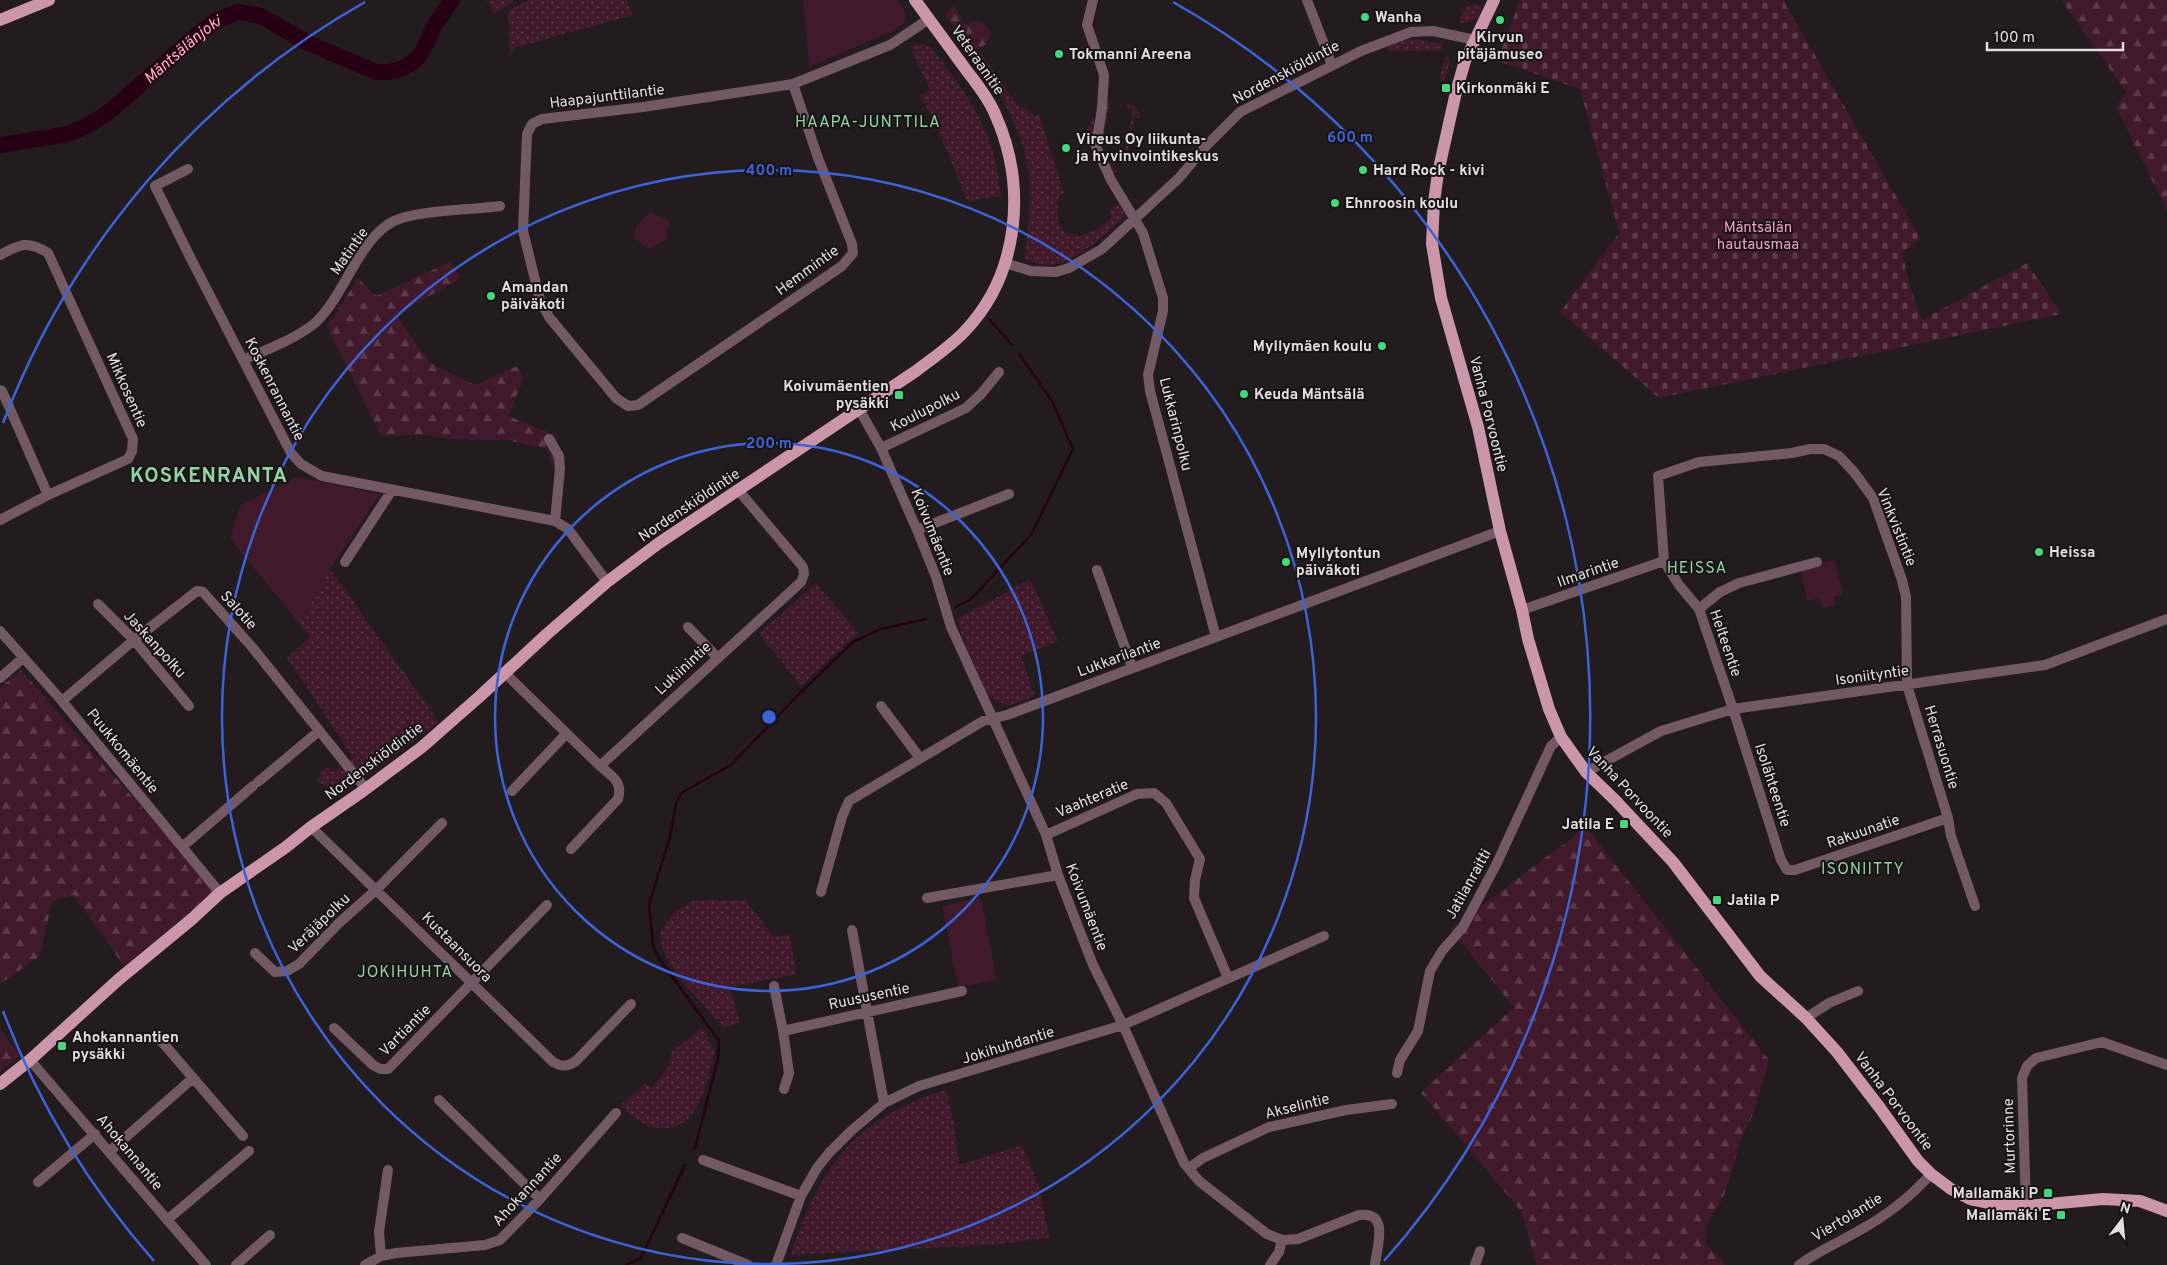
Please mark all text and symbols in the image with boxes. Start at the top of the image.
place label: Wanha [1375,9,1422,28]
water label: Mäntsälänjoki [140,11,224,89]
marker: Wanha [1359,11,1371,23]
marker: Kirvun pitäjämuseo [1494,14,1506,26]
scale bar [1987,20,2123,52]
street label: Veteraanitie [946,22,1008,100]
place label: Kirvun pitäjämuseo [1457,29,1543,65]
text: 100 m [1994,29,2035,48]
street label: Nordenskiöldintie [1230,37,1343,109]
place label: Tokmanni Areena [1069,46,1191,65]
marker: Tokmanni Areena [1053,48,1065,60]
place label: Kirkonmäki E [1456,80,1550,99]
street label: Haapajunttilantie [549,81,666,114]
marker: Kirkonmäki E [1440,82,1452,94]
district label: HAAPA-JUNTTILA [795,113,941,133]
text: 600 m [1327,129,1373,148]
place label: Vireus Oy liikunta- ja hyvinvointikeskus [1075,131,1219,167]
marker: Vireus Oy liikunta- ja hyvinvointikeskus [1060,142,1072,154]
text: 400 m [746,162,792,181]
place label: Hard Rock - kivi [1373,162,1484,181]
marker: Hard Rock - kivi [1357,164,1369,176]
place label: Ehnroosin koulu [1345,195,1458,214]
marker: Ehnroosin koulu [1329,197,1341,209]
park label: Mäntsälän hautausmaa [1717,219,1799,255]
street label: Matintie [327,224,373,279]
street label: Hemmintie [773,242,843,301]
place label: Amandan päiväkoti [501,279,568,315]
marker: Amandan päiväkoti [485,290,497,302]
street label: Koskenrannantie [239,335,308,445]
place label: Myllymäen koulu [1253,338,1372,357]
marker: Myllymäen koulu [1376,340,1388,352]
street label: Mikkosentie [101,350,151,431]
street label: Vanha Porvoontie [1464,354,1511,474]
street label: Lukkarinpolku [1154,376,1195,473]
place label: Koivumäentien pysäkki [783,378,889,414]
street label: Koulupolku [887,386,964,437]
place label: Keuda Mäntsälä [1254,386,1365,405]
marker: Keuda Mäntsälä [1238,388,1250,400]
marker: Koivumäentien pysäkki [893,389,905,401]
text: 200 m [746,435,792,454]
district label: KOSKENRANTA [130,464,288,490]
street label: Nordenskiöldintie [635,465,744,547]
street label: Koivumäentie [906,486,958,579]
street label: Vinkvistintie [1871,486,1920,570]
place label: Heissa [2049,544,2095,563]
place label: Myllytontun päiväkoti [1296,545,1381,581]
marker: Heissa [2033,546,2045,558]
street label: Ilmarintie [1555,554,1622,593]
marker: Myllytontun päiväkoti [1280,556,1292,568]
district label: HEISSA [1667,559,1727,579]
street label: Salotie [215,587,260,635]
street label: Jaskanpolku [119,607,189,683]
street label: Helteentie [1704,607,1745,680]
street label: Lukkarilantie [1075,635,1164,682]
street label: Lukiinintie [652,638,716,700]
street label: Isoniityntie [1834,662,1910,691]
street label: Herrasuontie [1919,703,1962,792]
street label: Puukkomäentie [82,705,162,798]
centre of rings [760,708,778,726]
street label: Nordenskiöldintie [322,719,428,805]
street label: Isolähteentie [1749,741,1794,830]
street label: Vanha Porvoontie [1581,743,1676,843]
street label: Vaahteratie [1053,776,1132,823]
street label: Rakuunatie [1825,811,1902,854]
place label: Jatila E [1562,816,1614,835]
marker: Jatila E [1618,818,1630,830]
street label: Jatilanraitti [1442,846,1496,923]
district label: ISONIITTY [1821,860,1905,880]
street label: Koivumäentie [1060,861,1111,954]
street label: Veräjäpolku [285,890,355,958]
place label: Jatila P [1727,892,1780,911]
marker: Jatila P [1711,894,1723,906]
street label: Kustaansuora [417,909,495,987]
district label: JOKIHUHTA [357,963,453,983]
street label: Ruususentie [827,980,912,1015]
street label: Vartiantie [376,1001,436,1061]
street label: Jokihuhdantie [960,1023,1057,1070]
place label: Ahokannantien pysäkki [72,1029,179,1065]
marker: Ahokannantien pysäkki [56,1040,68,1052]
street label: Vanha Porvoontie [1849,1049,1936,1155]
street label: Akselintie [1263,1090,1332,1125]
street label: Murtorinne [2000,1098,2021,1174]
street label: Ahokannantie [91,1111,166,1195]
street label: Ahokannantie [489,1149,567,1231]
place label: Mallamäki P [1953,1185,2038,1204]
marker: Mallamäki P [2042,1187,2054,1199]
street label: Viertolantie [1809,1190,1887,1247]
north arrow [2097,1195,2147,1245]
text: N [2118,1199,2132,1219]
place label: Mallamäki E [1966,1207,2051,1226]
marker: Mallamäki E [2055,1209,2067,1221]

